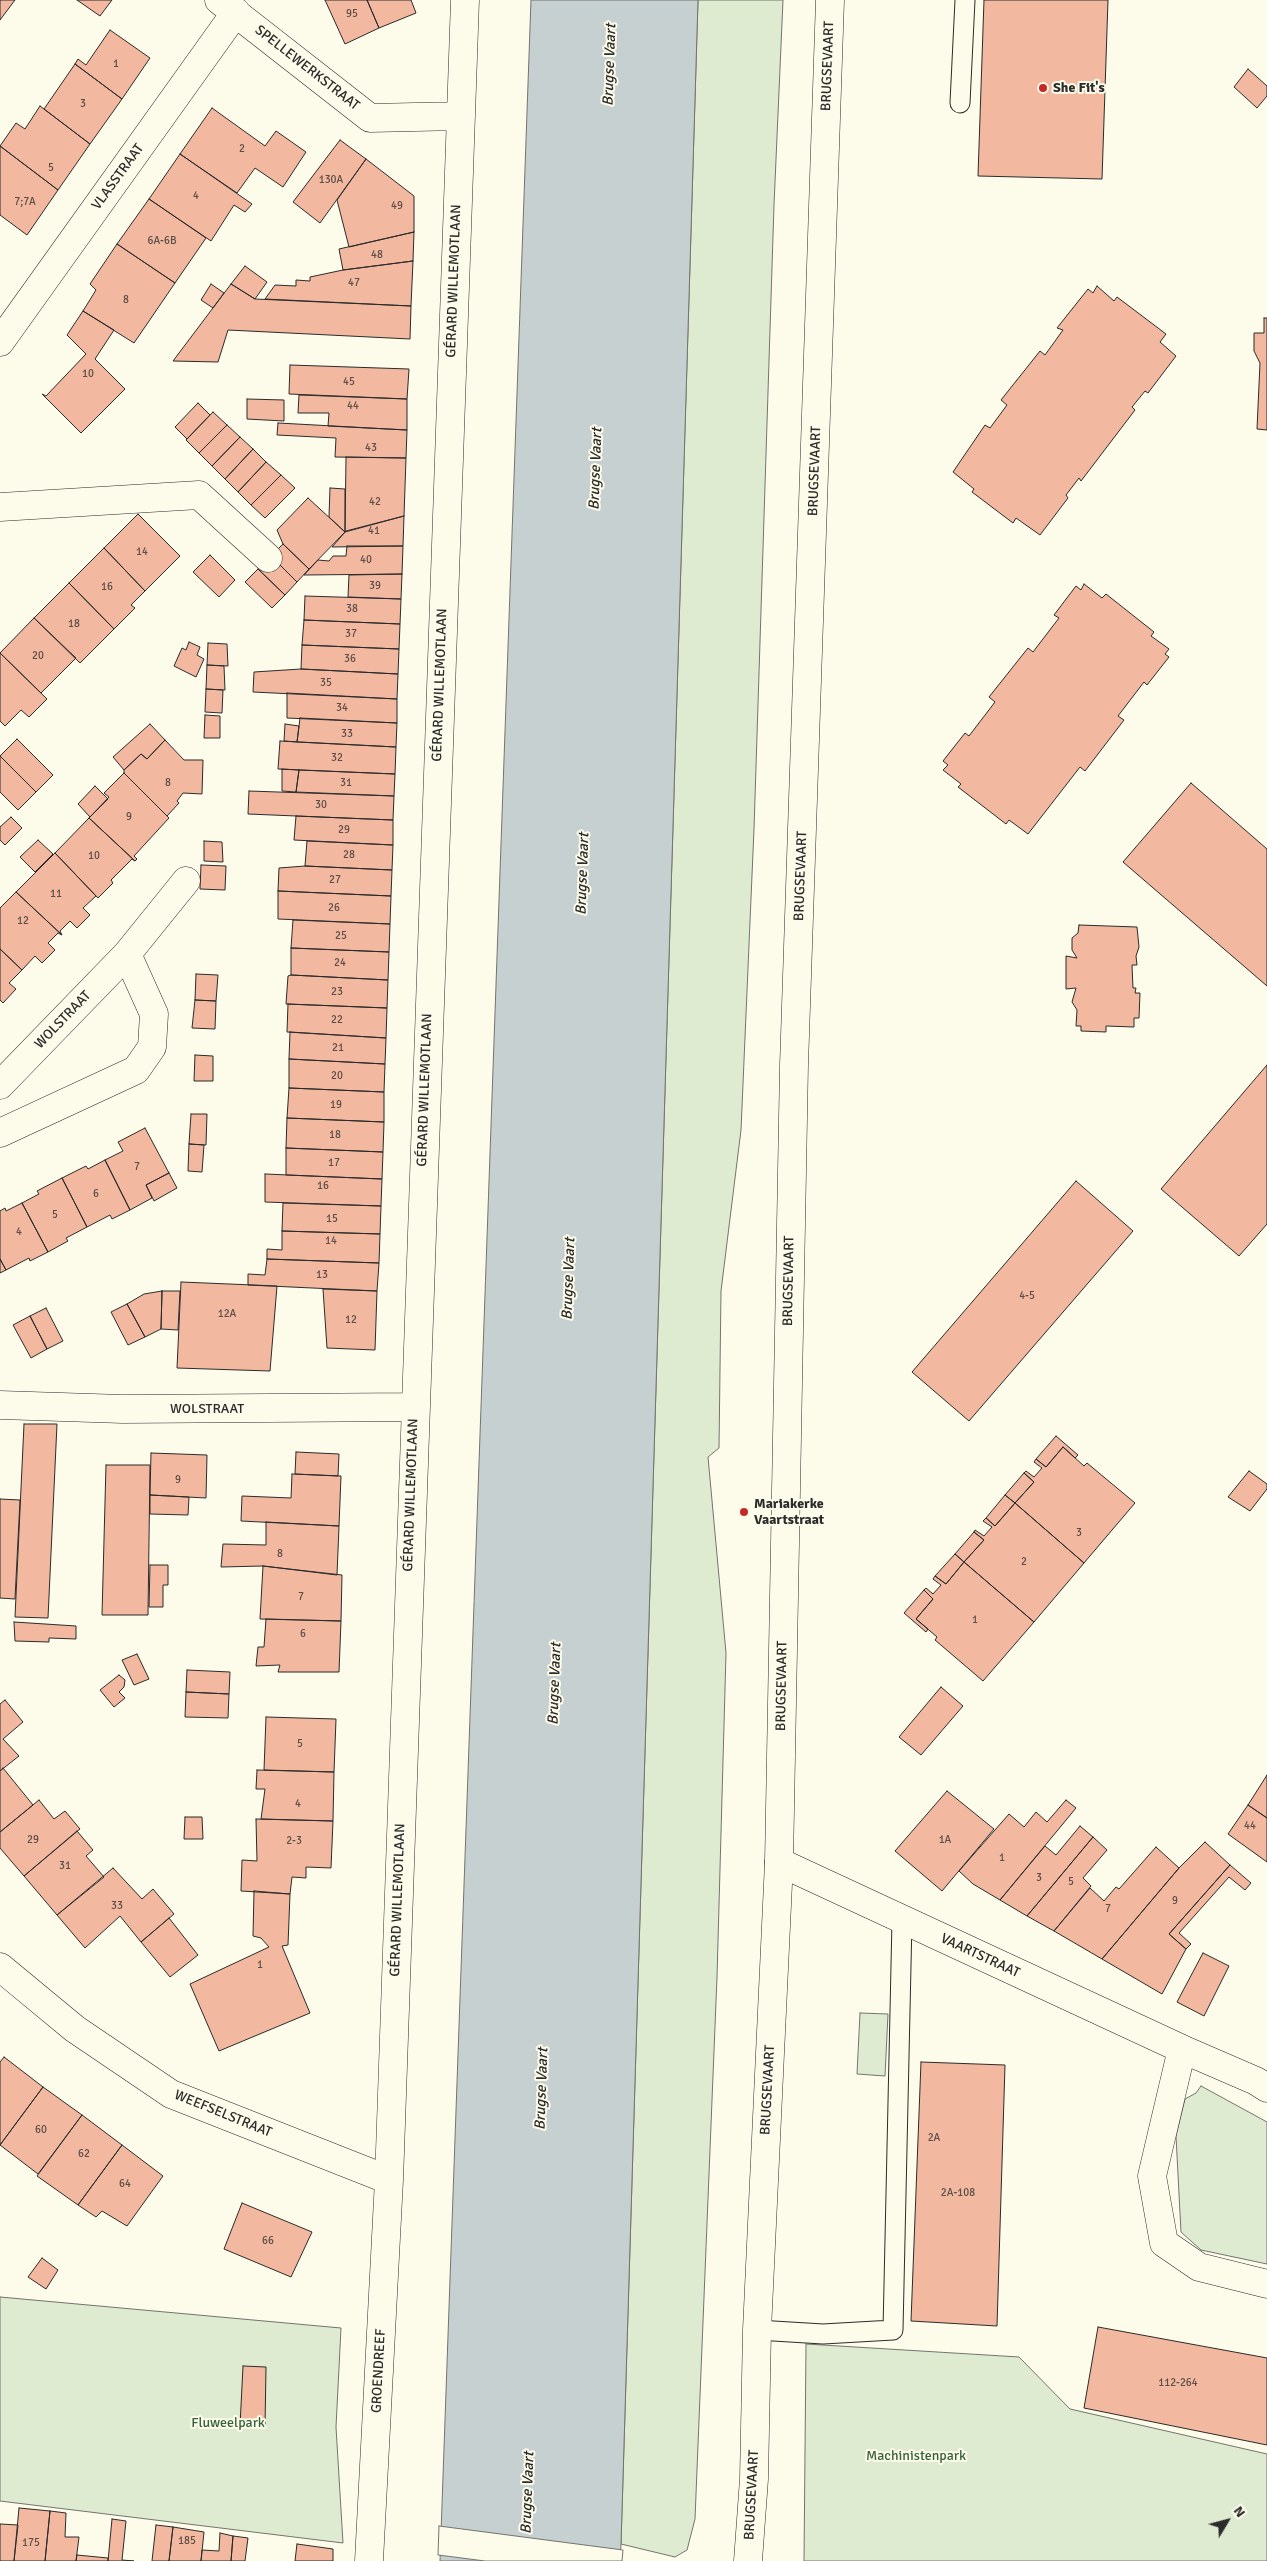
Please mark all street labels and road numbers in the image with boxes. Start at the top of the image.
street label: BRUGSEVAART [818,21,838,111]
street label: SPELLEWERKSTRAAT [251,22,363,114]
street label: VLASSTRAAT [88,141,148,213]
street label: GÉRARD WILLEMOTLAAN [443,204,465,358]
street label: BRUGSEVAART [805,426,825,516]
street label: GÉRARD WILLEMOTLAAN [429,608,451,762]
street label: BRUGSEVAART [791,831,811,921]
street label: WOLSTRAAT [31,988,95,1052]
street label: GÉRARD WILLEMOTLAAN [414,1013,436,1167]
street label: BRUGSEVAART [780,1236,798,1326]
street label: WOLSTRAAT [170,1401,244,1417]
street label: GÉRARD WILLEMOTLAAN [400,1418,422,1572]
street label: BRUGSEVAART [773,1641,791,1731]
street label: GÉRARD WILLEMOTLAAN [387,1823,409,1977]
street label: VAARTSTRAAT [938,1930,1022,1982]
street label: BRUGSEVAART [757,2045,779,2135]
street label: WEEFSELSTRAAT [172,2087,274,2141]
street label: GROENDREEF [368,2328,390,2414]
street label: BRUGSEVAART [741,2450,763,2540]

